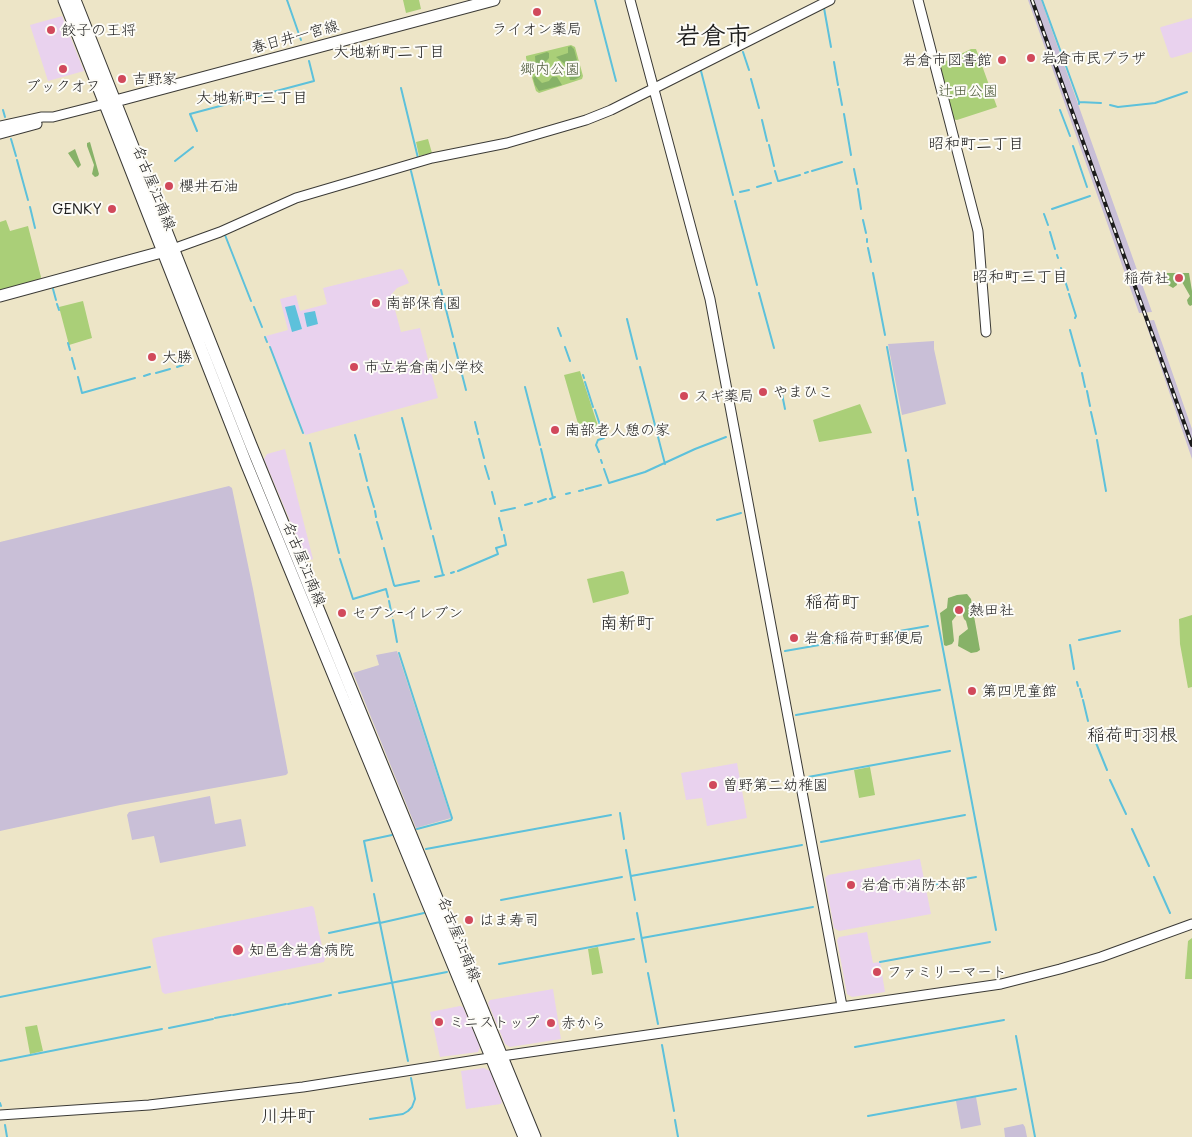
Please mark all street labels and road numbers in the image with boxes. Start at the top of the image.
street label: 春日井一宮線 [249,17,341,57]
street label: 名古屋江南線 [129,143,179,233]
street label: 名古屋江南線 [279,519,329,609]
street label: 名古屋江南線 [434,894,484,984]

